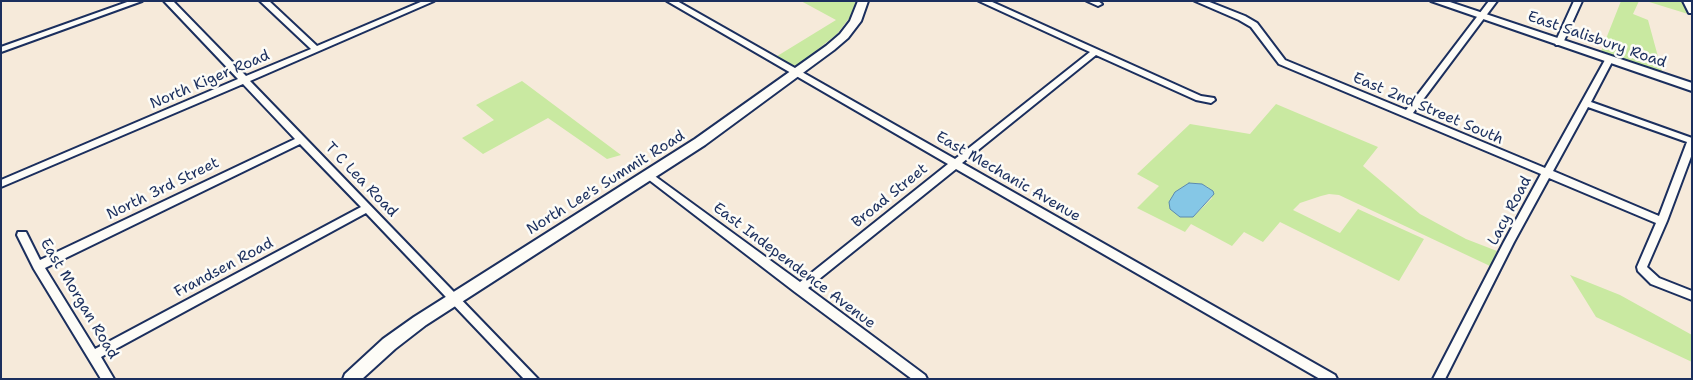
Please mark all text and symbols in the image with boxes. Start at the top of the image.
street label: East Salisbury Road [1525,8,1669,72]
street label: North Kiger Road [147,47,273,113]
street label: East 2nd Street South [1350,69,1506,149]
street label: North Lee's Summit Road [524,127,688,239]
street label: East Mechanic Avenue [932,128,1084,226]
street label: T C Lea Road [321,139,401,221]
street label: North 3rd Street [104,154,222,224]
street label: Broad Street [849,160,931,232]
street label: Lacy Road [1484,173,1536,249]
street label: East Independence Avenue [709,199,879,333]
street label: Frandsen Road [172,234,276,302]
street label: East Morgan Road [36,236,122,362]

